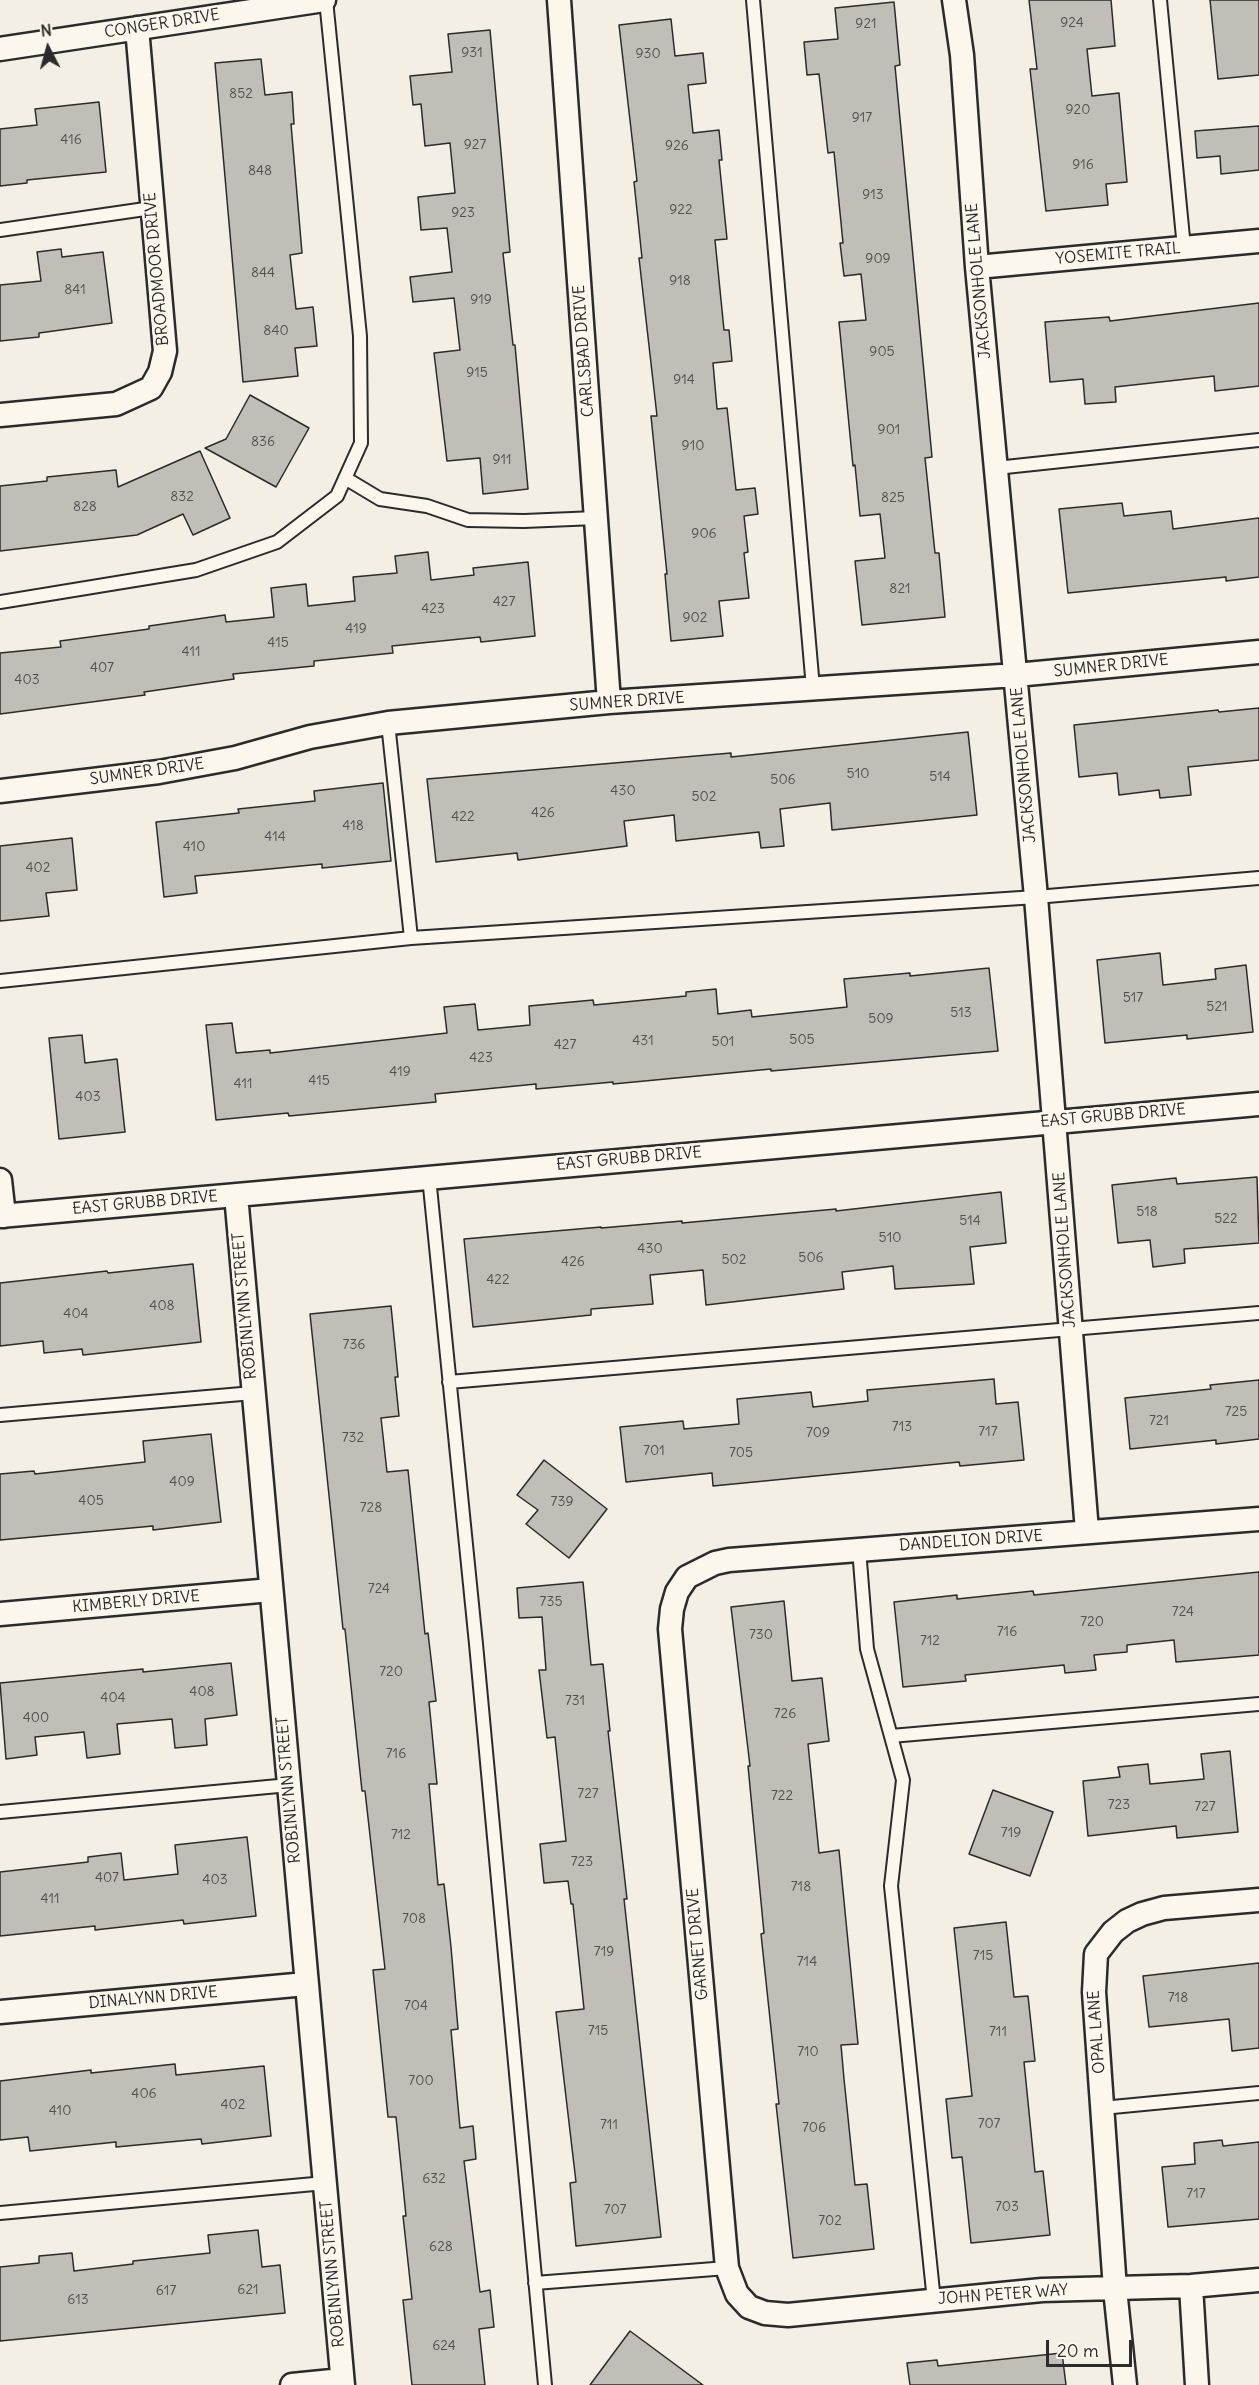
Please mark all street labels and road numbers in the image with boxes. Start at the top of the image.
street label: CONGER DRIVE [103,5,221,43]
street label: BROADMOOR DRIVE [141,191,173,347]
street label: JACKSONHOLE LANE [963,202,995,360]
street label: YOSEMITE TRAIL [1055,239,1181,269]
street label: CARLSBAD DRIVE [570,284,598,418]
street label: SUMNER DRIVE [1053,650,1169,682]
street label: JACKSONHOLE LANE [1008,686,1040,844]
street label: SUMNER DRIVE [569,688,685,716]
street label: SUMNER DRIVE [89,754,205,790]
street label: EAST GRUBB DRIVE [1039,1100,1187,1132]
street label: EAST GRUBB DRIVE [555,1143,703,1175]
street label: JACKSONHOLE LANE [1050,1171,1080,1329]
street label: EAST GRUBB DRIVE [71,1187,219,1219]
street label: ROBINLYNN STREET [229,1232,261,1380]
street label: DANDELION DRIVE [899,1526,1043,1556]
street label: KIMBERLY DRIVE [72,1587,200,1617]
street label: ROBINLYNN STREET [273,1716,305,1864]
street label: GARNET DRIVE [684,1887,712,2001]
street label: DINALYNN DRIVE [88,1983,218,2013]
street label: OPAL LANE [1085,1990,1109,2074]
street label: ROBINLYNN STREET [317,2200,349,2348]
street label: JOHN PETER WAY [937,2281,1069,2309]

